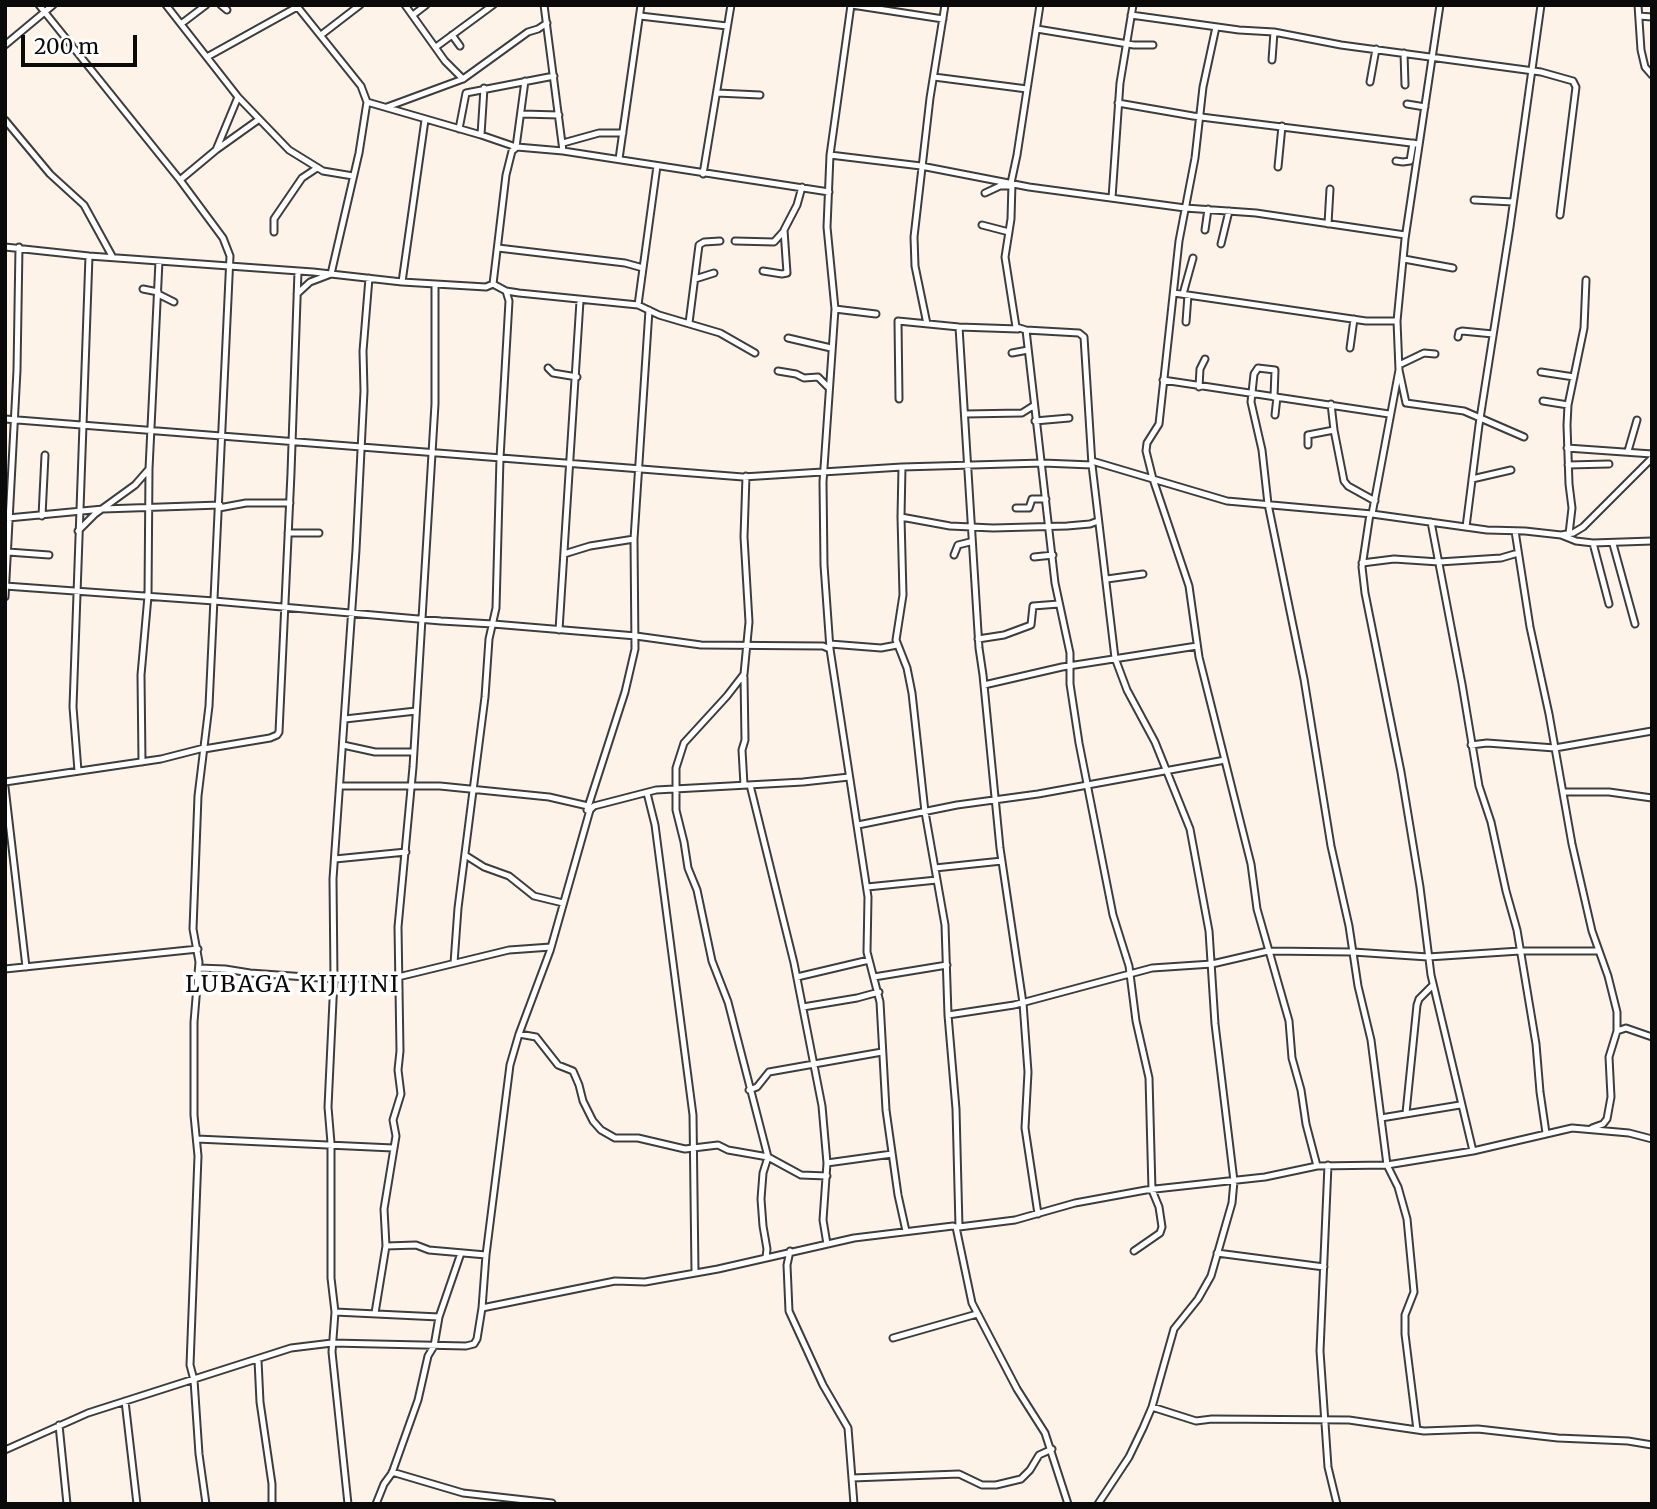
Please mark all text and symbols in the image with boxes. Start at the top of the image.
scale bar [24,21,140,65]
text: 200 m [34,33,99,60]
district label: LUBAGA KIJIJINI [187,971,399,999]

